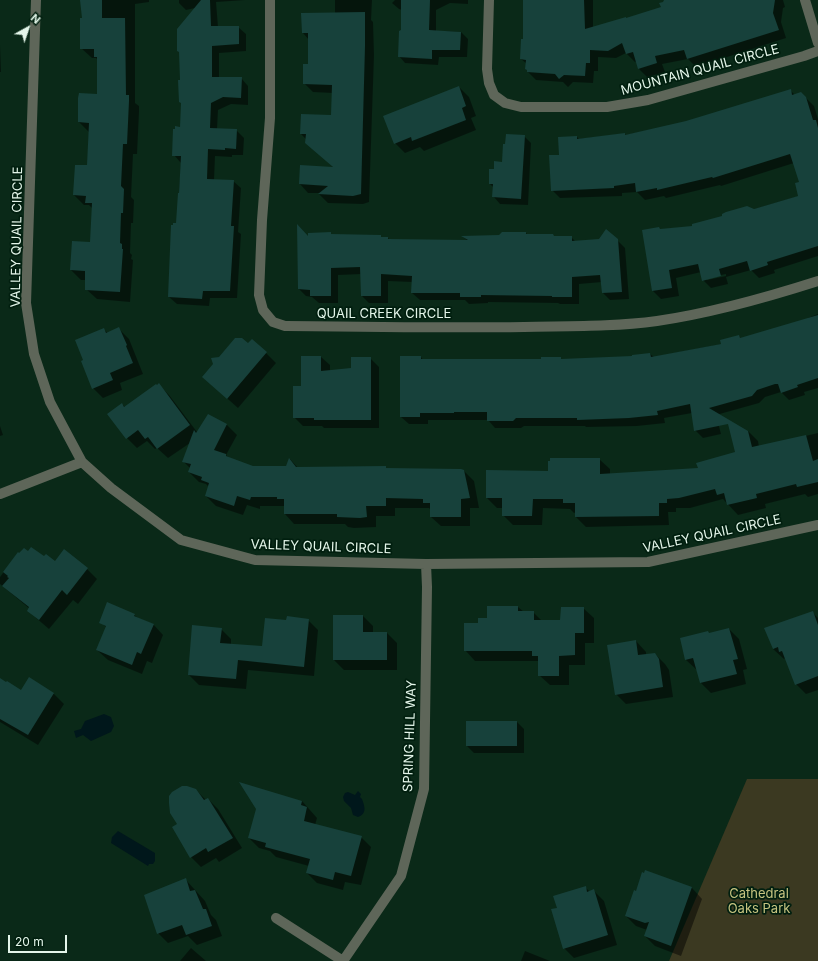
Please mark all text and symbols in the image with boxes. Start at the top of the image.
north arrow [8,8,48,48]
text: N [28,11,43,27]
street label: MOUNTAIN QUAIL CIRCLE [619,41,781,99]
street label: VALLEY QUAIL CIRCLE [8,166,26,308]
street label: QUAIL CREEK CIRCLE [317,306,451,322]
street label: VALLEY QUAIL CIRCLE [641,512,783,556]
street label: VALLEY QUAIL CIRCLE [250,537,392,557]
street label: SPRING HILL WAY [400,680,420,792]
park label: Cathedral Oaks Park [728,886,790,917]
scale bar [10,927,69,953]
text: 20 m [15,934,44,949]

